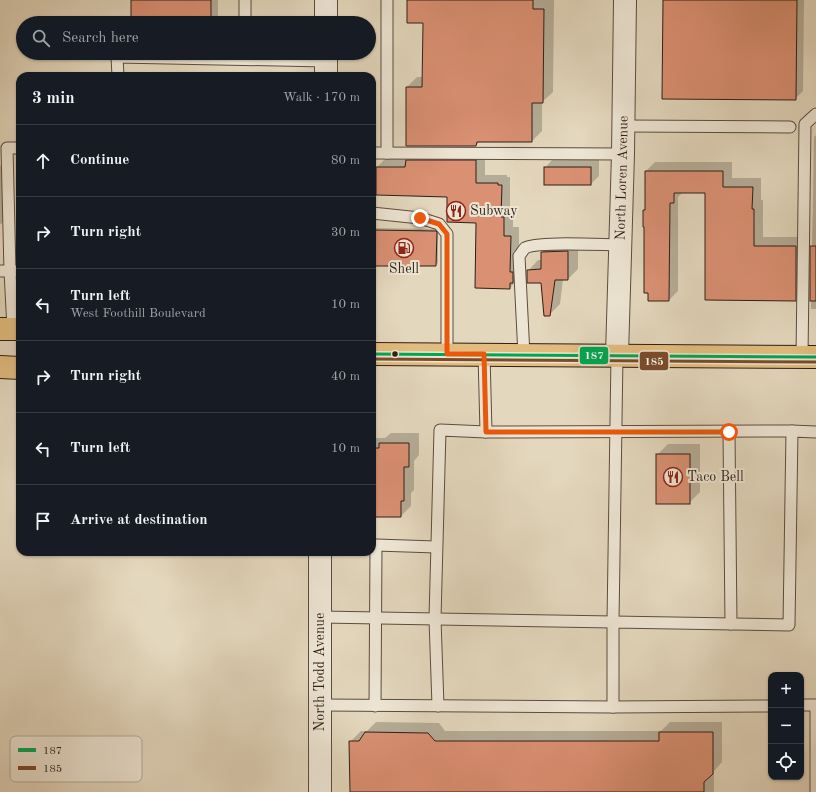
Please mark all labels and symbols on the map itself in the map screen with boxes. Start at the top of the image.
street label: North Loren Avenue [613,116,630,241]
restaurant icon: Subway [445,200,467,222]
place label: Subway [470,204,518,218]
route end [411,209,429,227]
fuel station icon: Shell [393,237,415,259]
place label: Shell [389,262,419,276]
line badge: 187 [579,346,609,365]
unlabelled marker [390,349,400,359]
text: 187 [584,351,604,362]
line badge: 185 [639,351,669,371]
text: 185 [644,357,664,368]
route start [720,423,738,441]
restaurant icon: Taco Bell [662,466,684,488]
place label: Taco Bell [687,470,744,484]
street label: North Todd Avenue [313,613,327,731]
legend [10,736,142,782]
text: 187 [43,746,62,757]
text: 185 [43,764,62,775]

